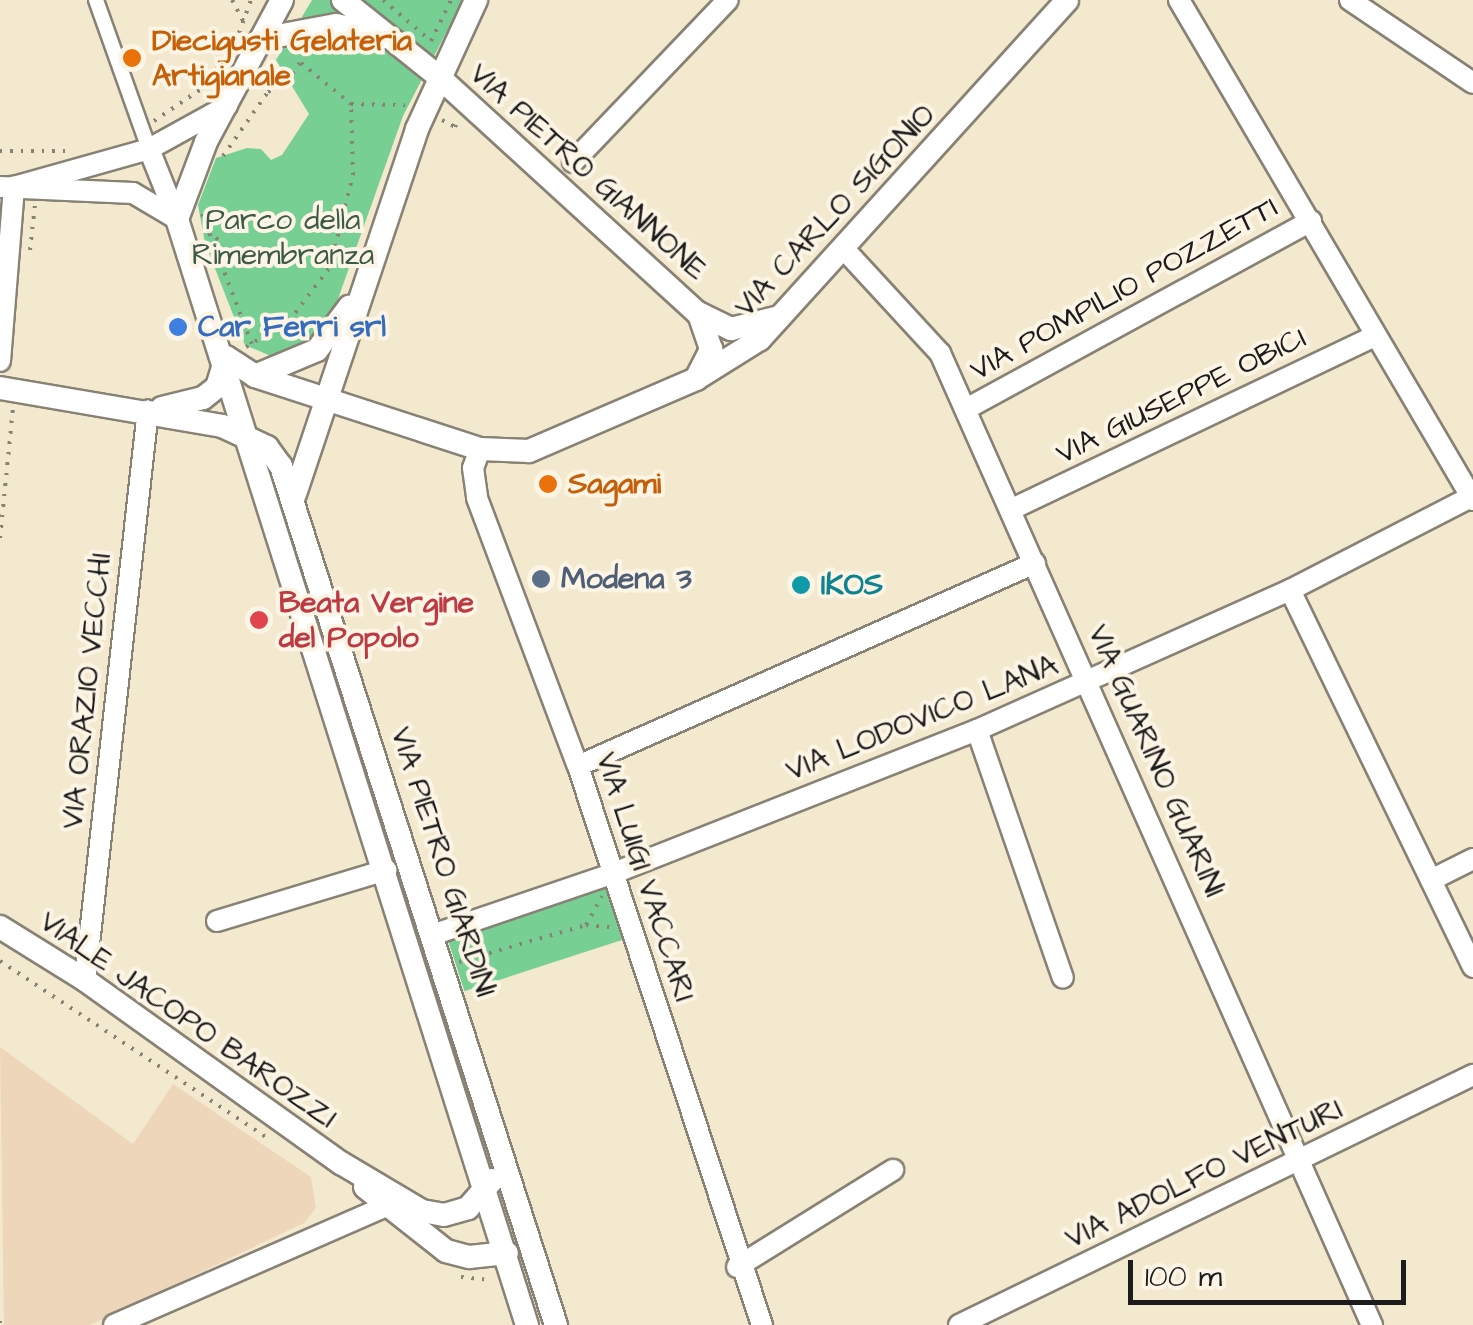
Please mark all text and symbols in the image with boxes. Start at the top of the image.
place label: Diecigusti Gelateria Artigianale [152,23,412,94]
marker: Diecigusti Gelateria Artigianale [121,47,143,69]
street label: VIA PIETRO GIANNONE [462,56,714,288]
street label: VIA CARLO SIGONIO [727,97,943,325]
street label: VIA POMPILIO POZZETTI [964,189,1284,389]
park label: Parco della Rimembranza [192,202,374,272]
place label: Car Ferri srl [198,309,386,345]
marker: Car Ferri srl [167,316,189,338]
street label: VIA GIUSEPPE OBICI [1050,320,1312,472]
place label: Sagami [568,466,661,502]
marker: Sagami [537,473,559,495]
street label: VIA ORAZIO VECCHI [55,551,119,831]
place label: Modena 3 [561,561,692,597]
place label: IKOS [821,567,883,603]
marker: Modena 3 [530,568,552,590]
marker: IKOS [790,574,812,596]
place label: Beata Vergine del Popolo [279,585,474,656]
marker: Beata Vergine del Popolo [248,609,270,631]
street label: VIA GUARINO GUARINI [1080,619,1232,903]
street label: VIA LODOVICO LANA [781,647,1063,789]
street label: VIA PIETRO GIARDINI [382,723,504,1001]
street label: VIA LUIGI VACCARI [588,748,702,1006]
street label: VIALE JACOPO BAROZZI [33,904,343,1136]
street label: VIA ADOLFO VENTURI [1060,1091,1348,1257]
scale bar [1133,1240,1410,1302]
text: 100 m [1145,1256,1222,1298]

